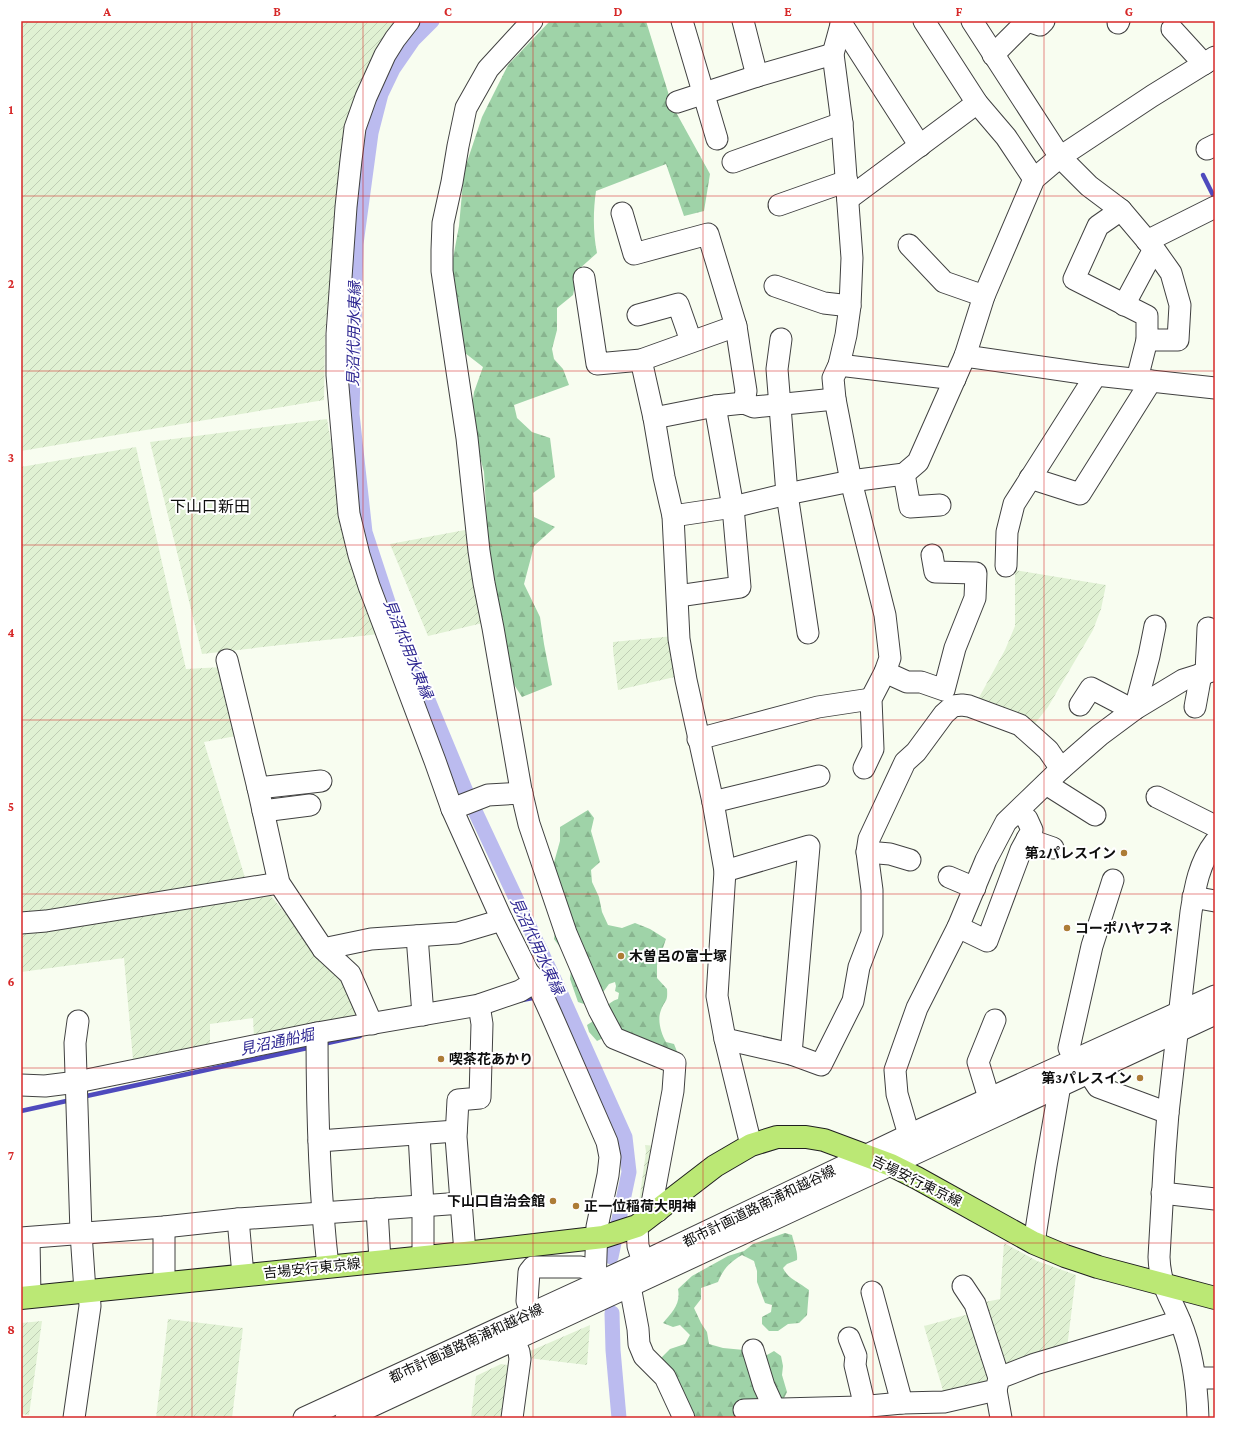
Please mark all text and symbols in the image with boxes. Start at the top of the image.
text: A [102,4,111,19]
text: B [273,4,281,19]
text: C [444,4,452,19]
text: D [614,4,623,19]
text: E [784,4,792,19]
text: F [956,4,963,19]
text: G [1125,4,1133,19]
text: 1 [9,102,14,117]
text: 2 [8,276,15,291]
water label: 見沼代用水東縁 [345,279,363,387]
text: 3 [8,450,14,465]
district label: 下山口新田 [170,498,250,515]
water label: 見沼代用水東縁 [381,597,436,703]
text: 4 [7,625,15,640]
text: 5 [8,799,14,814]
place label: 第2パレスイン [1025,845,1116,861]
marker: 第2パレスイン [1119,848,1129,858]
water label: 見沼代用水東縁 [508,895,567,999]
place label: コーポハヤフネ [1075,920,1173,936]
marker: コーポハヤフネ [1062,923,1072,933]
place label: 木曽呂の富士塚 [629,948,727,964]
marker: 木曽呂の富士塚 [616,951,626,961]
text: 6 [7,974,15,989]
water label: 見沼通船堀 [239,1026,317,1058]
place label: 喫茶花あかり [449,1051,533,1067]
marker: 喫茶花あかり [436,1054,446,1064]
place label: 第3パレスイン [1041,1070,1132,1086]
marker: 第3パレスイン [1135,1073,1145,1083]
text: 7 [8,1148,14,1163]
street label: 吉場安行東京線 [869,1152,965,1210]
street label: 都市計画道路南浦和越谷線 [680,1162,838,1250]
place label: 下山口自治会館 [447,1193,545,1209]
marker: 下山口自治会館 [548,1196,558,1206]
place label: 正一位稲荷大明神 [584,1198,696,1214]
marker: 正一位稲荷大明神 [571,1201,581,1211]
street label: 吉場安行東京線 [262,1255,362,1281]
street label: 都市計画道路南浦和越谷線 [386,1300,546,1386]
text: 8 [7,1322,15,1337]

